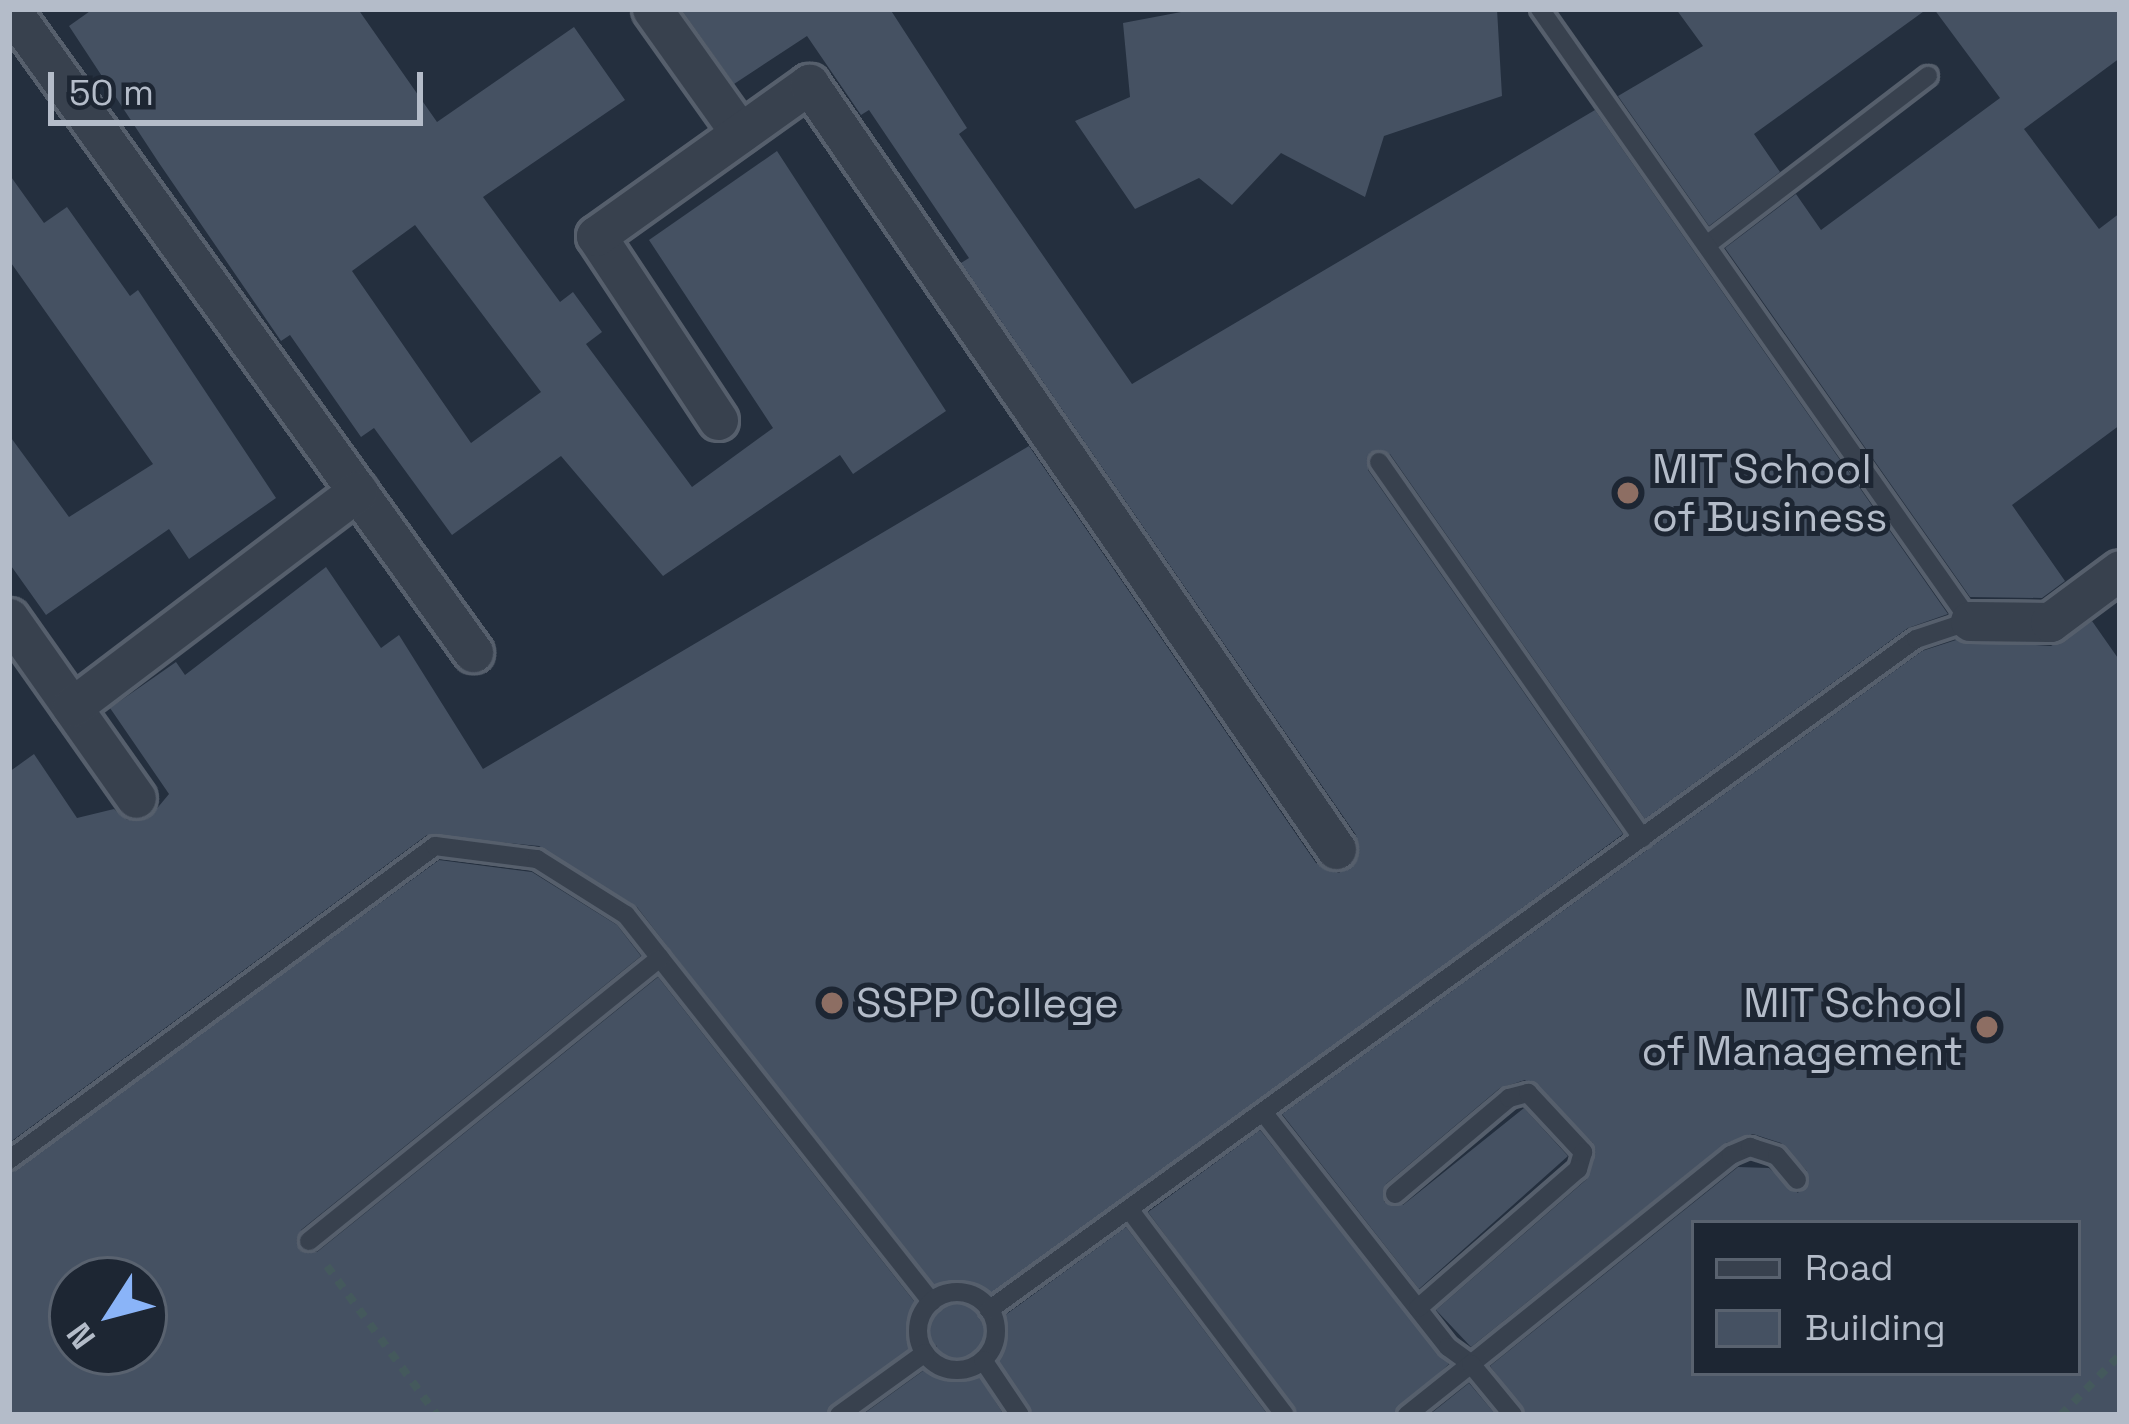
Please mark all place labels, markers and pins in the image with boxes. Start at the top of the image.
place label: MIT School of Business [1652,444,1887,542]
marker: MIT School of Business [1615,480,1641,506]
place label: SSPP College [856,978,1119,1028]
place label: MIT School of Management [1641,978,1963,1076]
marker: SSPP College [819,990,845,1016]
marker: MIT School of Management [1974,1014,2000,1040]

